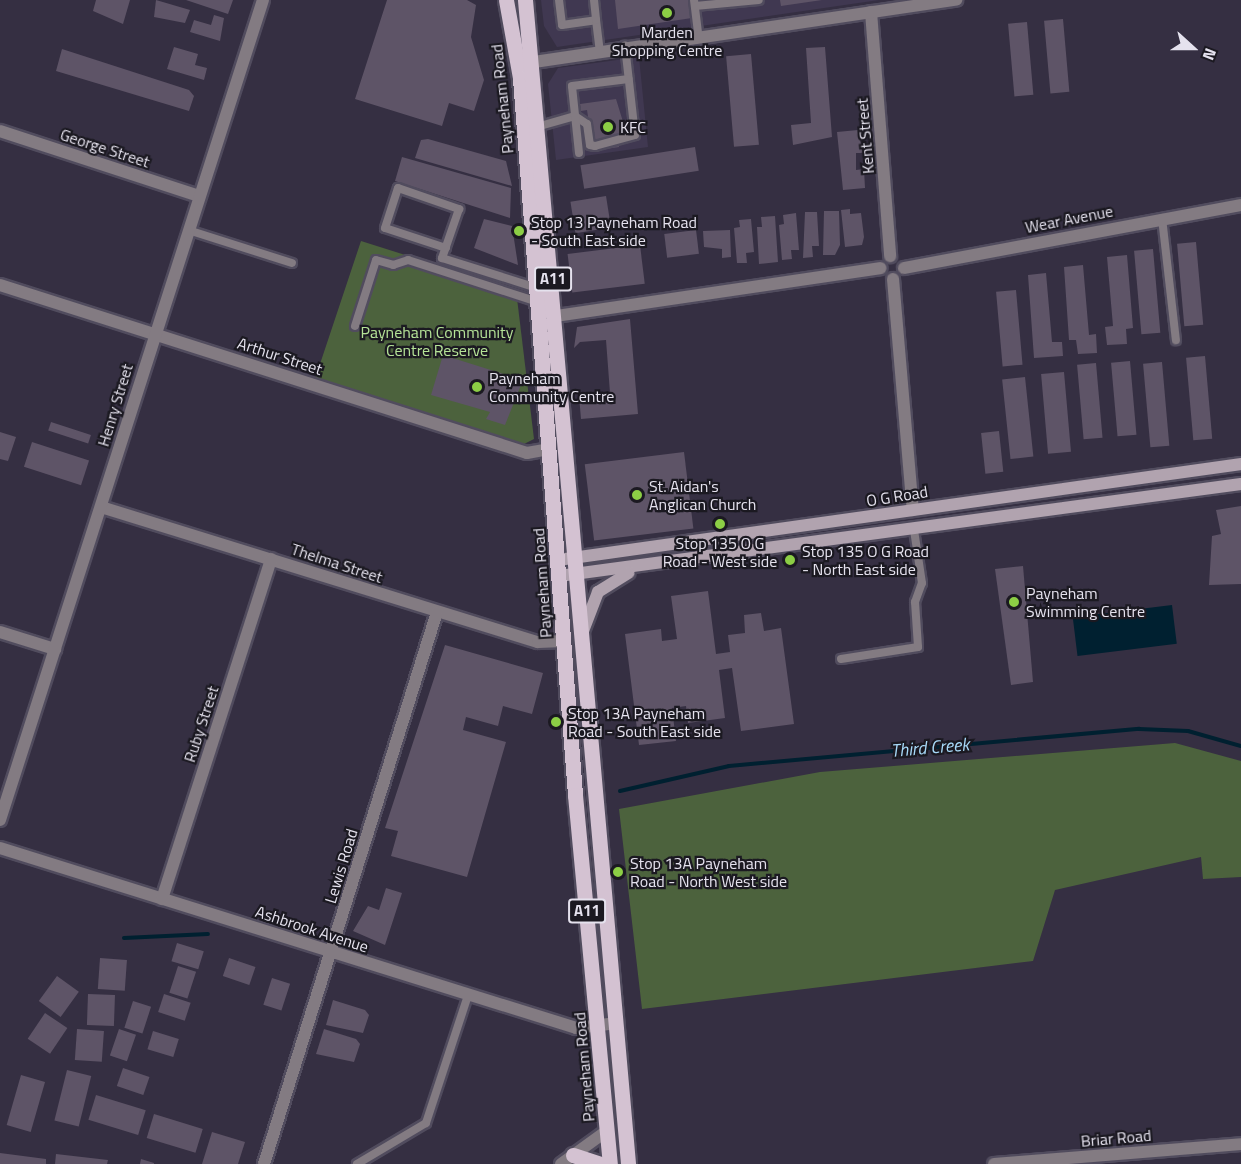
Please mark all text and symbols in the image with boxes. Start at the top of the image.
marker: Marden Shopping Centre [660,6,674,20]
north arrow [1163,18,1223,78]
place label: Marden Shopping Centre [612,22,722,60]
street label: Payneham Road [487,43,517,155]
text: N [1197,45,1223,64]
street label: Kent Street [852,97,878,175]
place label: KFC [620,117,646,137]
marker: KFC [601,120,615,134]
street label: George Street [58,125,152,171]
street label: Wear Avenue [1023,201,1115,237]
place label: Stop 13 Payneham Road - South East side [531,212,697,250]
marker: Stop 13 Payneham Road - South East side [512,224,526,238]
road number: A11 [534,267,572,291]
park label: Payneham Community Centre Reserve [361,322,513,360]
street label: Arthur Street [235,333,325,379]
street label: Henry Street [93,361,137,449]
place label: Payneham Community Centre [489,368,614,406]
marker: Payneham Community Centre [470,380,484,394]
place label: St. Aidan's Anglican Church [649,476,756,514]
street label: O G Road [865,482,929,510]
marker: St. Aidan's Anglican Church [630,488,644,502]
marker: Stop 135 O G Road - West side [713,517,727,531]
street label: Payneham Road [529,528,555,638]
place label: Stop 135 O G Road - West side [663,533,777,571]
street label: Thelma Street [289,539,385,587]
place label: Stop 135 O G Road - North East side [802,541,929,579]
marker: Stop 135 O G Road - North East side [783,553,797,567]
place label: Payneham Swimming Centre [1026,583,1145,621]
marker: Payneham Swimming Centre [1007,595,1021,609]
street label: Ruby Street [180,683,222,765]
place label: Stop 13A Payneham Road - South East side [568,703,721,741]
marker: Stop 13A Payneham Road - South East side [549,715,563,729]
water label: Third Creek [890,734,970,762]
street label: Lewis Road [321,826,361,906]
place label: Stop 13A Payneham Road - North West side [630,853,787,891]
marker: Stop 13A Payneham Road - North West side [611,865,625,879]
road number: A11 [568,899,606,923]
street label: Ashbrook Avenue [253,902,371,956]
street label: Payneham Road [570,1011,598,1123]
street label: Briar Road [1080,1125,1152,1151]

